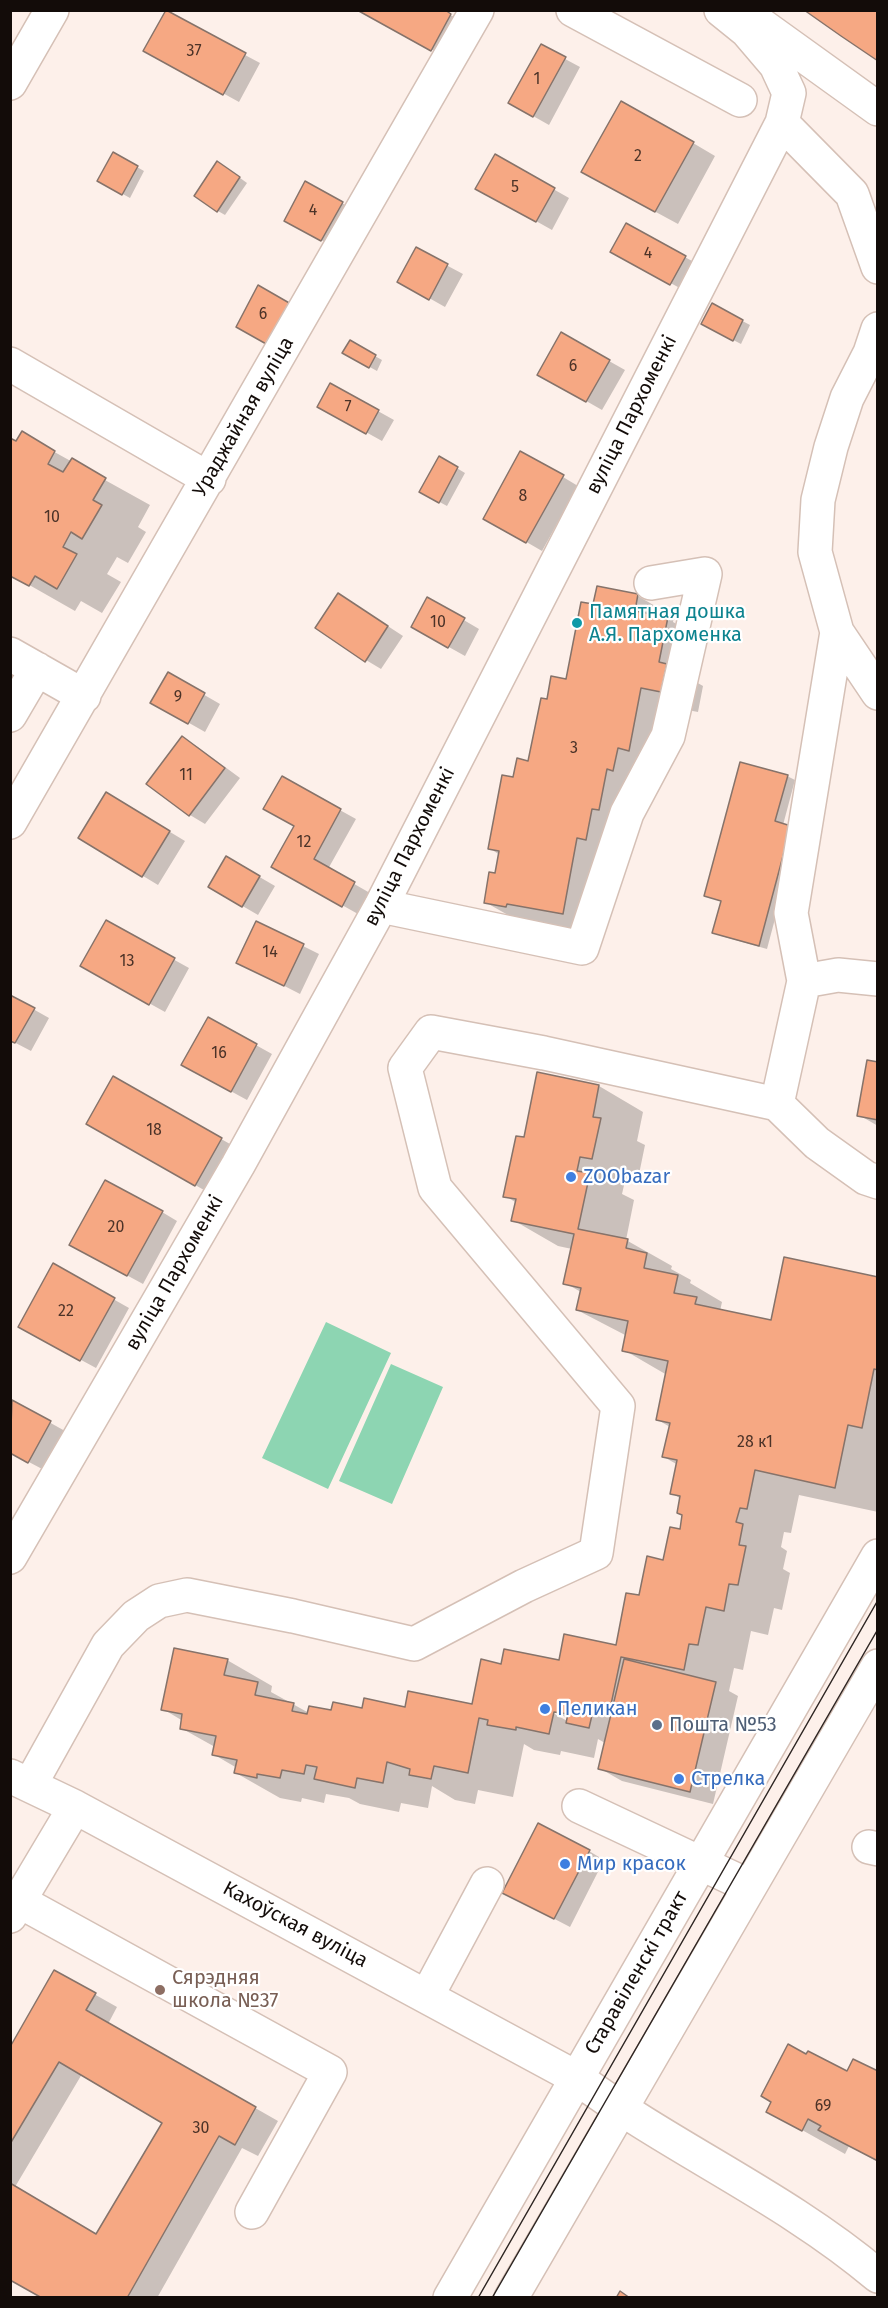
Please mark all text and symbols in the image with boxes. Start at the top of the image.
house number: 37 [186,42,202,62]
house number: 1 [534,70,540,90]
house number: 2 [634,147,642,167]
house number: 5 [511,178,519,198]
house number: 4 [309,201,317,221]
house number: 4 [644,244,652,264]
house number: 6 [259,305,267,325]
street label: вуліца Пархоменкі [582,332,682,498]
street label: Ураджайная вуліца [188,333,300,501]
house number: 6 [569,357,577,377]
house number: 7 [344,398,352,418]
house number: 8 [519,487,527,507]
house number: 10 [44,508,60,528]
place label: Памятная дошка А.Я. Пархоменка [589,600,746,647]
house number: 10 [430,613,446,633]
marker: Памятная дошка А.Я. Пархоменка [570,616,584,630]
house number: 9 [174,688,182,708]
house number: 3 [570,739,578,759]
street label: вуліца Пархоменкі [360,764,460,930]
house number: 11 [179,766,193,786]
house number: 12 [297,833,311,853]
house number: 14 [262,943,278,963]
house number: 13 [120,952,134,972]
house number: 16 [211,1044,227,1064]
house number: 18 [146,1121,162,1141]
place label: ZOObazar [583,1165,670,1189]
marker: ZOObazar [564,1170,578,1184]
street label: вуліца Пархоменкі [121,1191,229,1355]
house number: 20 [108,1218,124,1238]
house number: 22 [58,1302,74,1322]
house number: 28 к1 [737,1433,773,1453]
place label: Пеликан [557,1697,638,1721]
marker: Пеликан [538,1702,552,1716]
place label: Пошта №53 [669,1713,777,1737]
marker: Пошта №53 [650,1718,664,1732]
place label: Стрелка [691,1767,765,1791]
marker: Стрелка [672,1772,686,1786]
place label: Мир красок [577,1852,686,1876]
marker: Мир красок [558,1857,572,1871]
street label: Кахоўская вуліца [218,1877,372,1973]
street label: Старавіленскі тракт [580,1887,694,2059]
place label: Сярэдняя школа №37 [172,1966,278,2013]
marker: Сярэдняя школа №37 [153,1983,167,1997]
house number: 69 [815,2097,831,2117]
house number: 30 [193,2119,209,2139]

